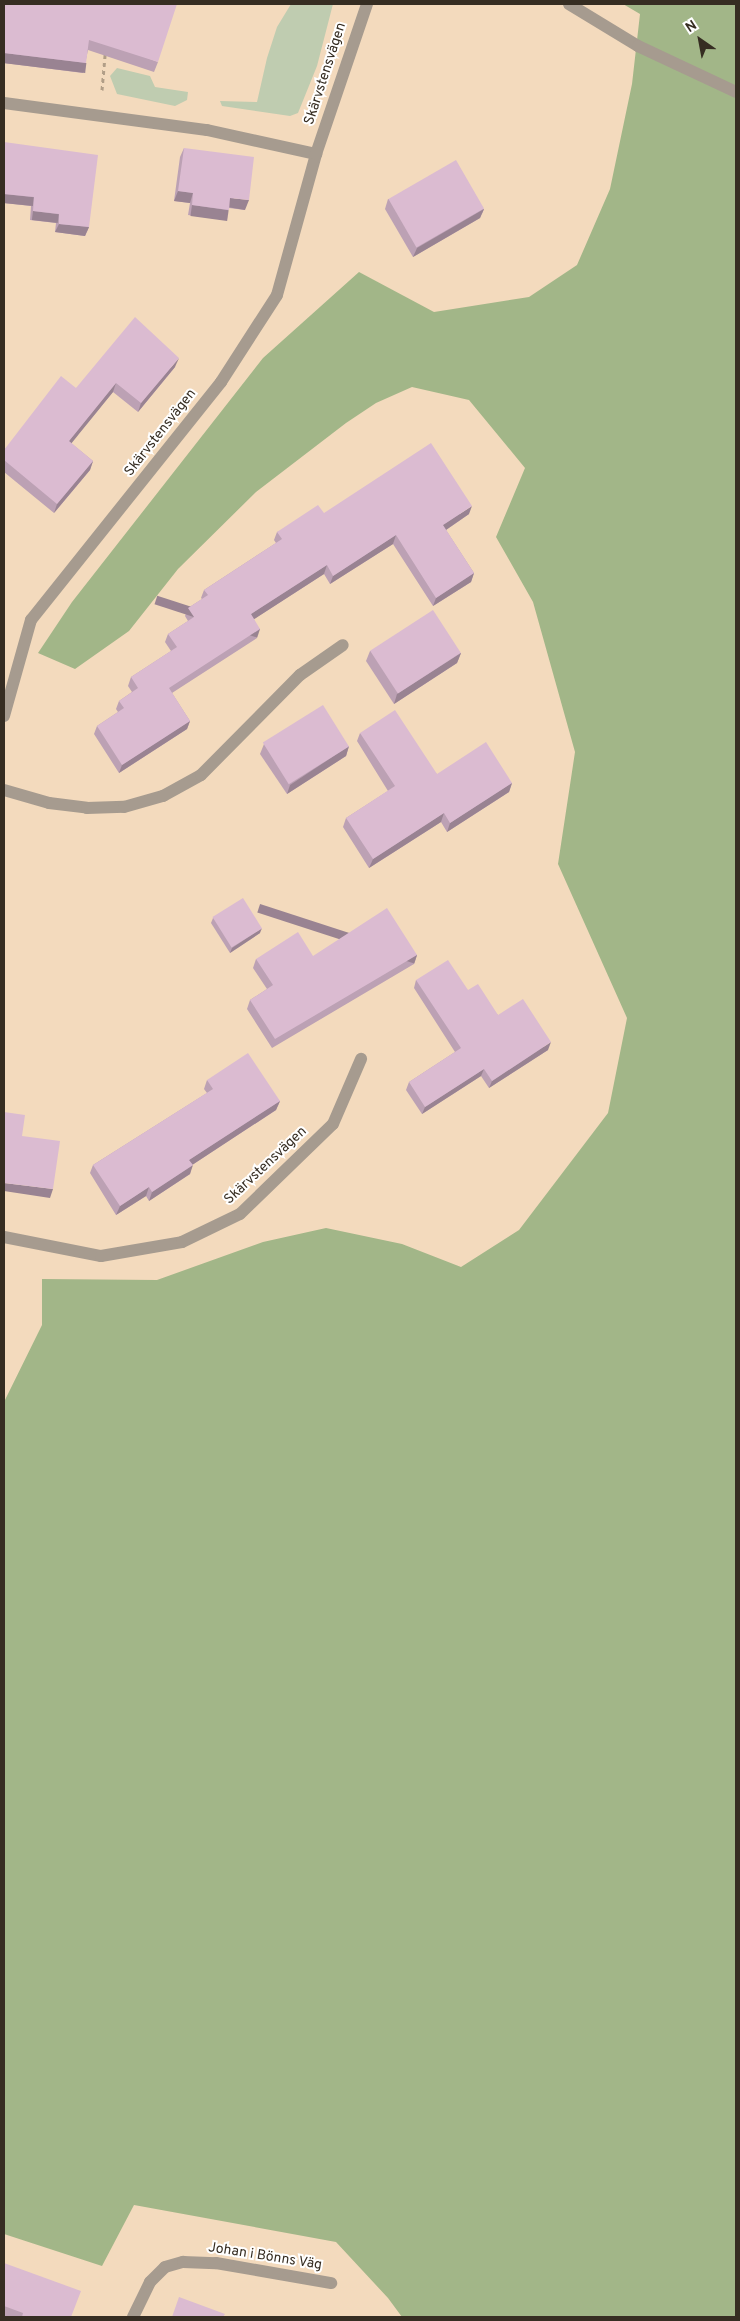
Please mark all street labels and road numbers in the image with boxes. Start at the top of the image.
street label: Skärvstensvägen [302,21,350,127]
street label: Skärvstensvägen [122,386,200,480]
street label: Skärvstensvägen [221,1124,311,1208]
street label: Johan i Bönns Väg [207,2240,323,2274]

